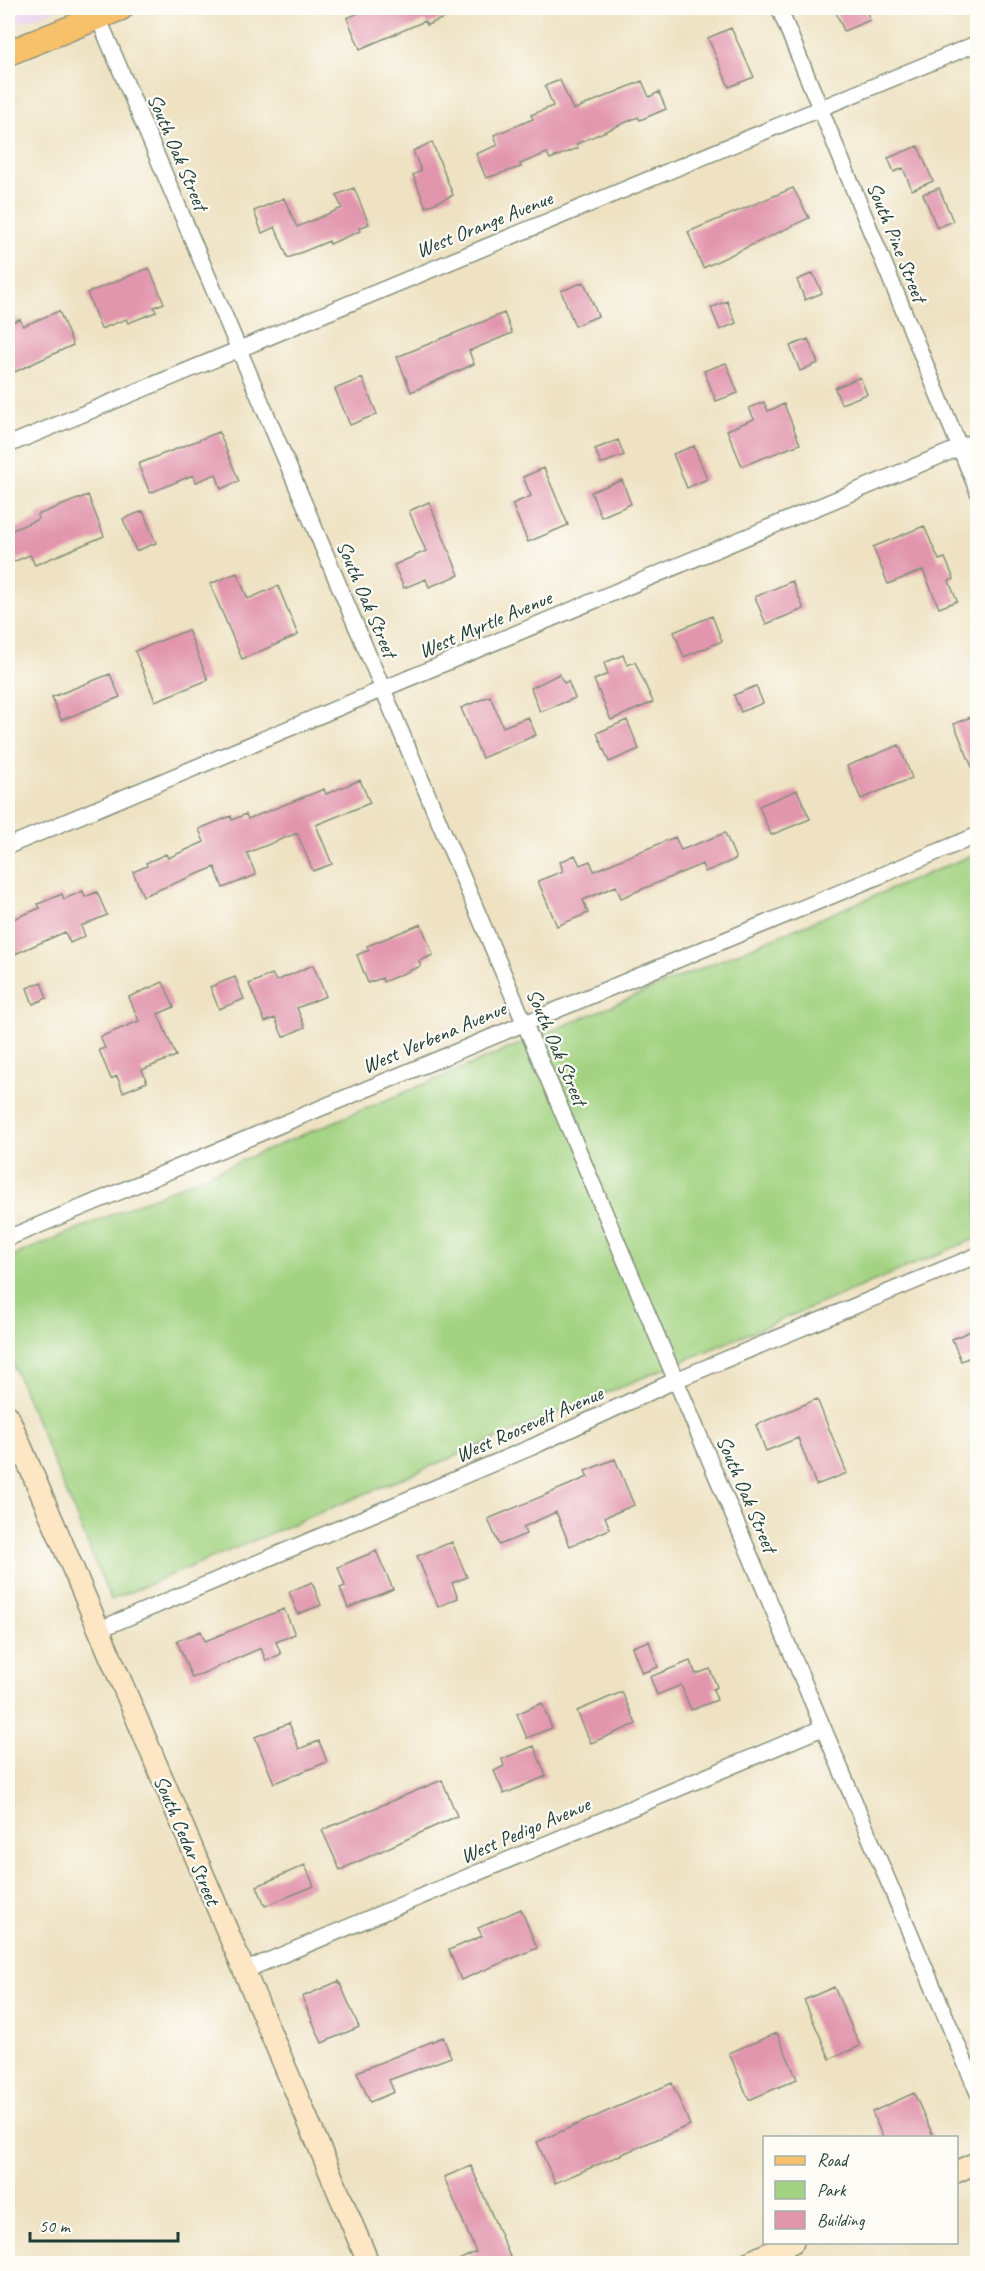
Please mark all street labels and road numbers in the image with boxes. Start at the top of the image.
street label: South Oak Street [142,90,215,217]
street label: South Pine Street [861,178,934,308]
street label: West Orange Avenue [412,184,557,263]
street label: South Oak Street [331,537,404,664]
street label: West Myrtle Avenue [415,583,557,664]
street label: South Oak Street [521,985,594,1112]
street label: West Verbena Avenue [358,994,512,1079]
street label: West Roosevelt Avenue [451,1379,608,1468]
street label: South Oak Street [711,1432,784,1559]
street label: South Cedar Street [148,1771,227,1911]
street label: West Pedigo Avenue [456,1790,596,1869]

